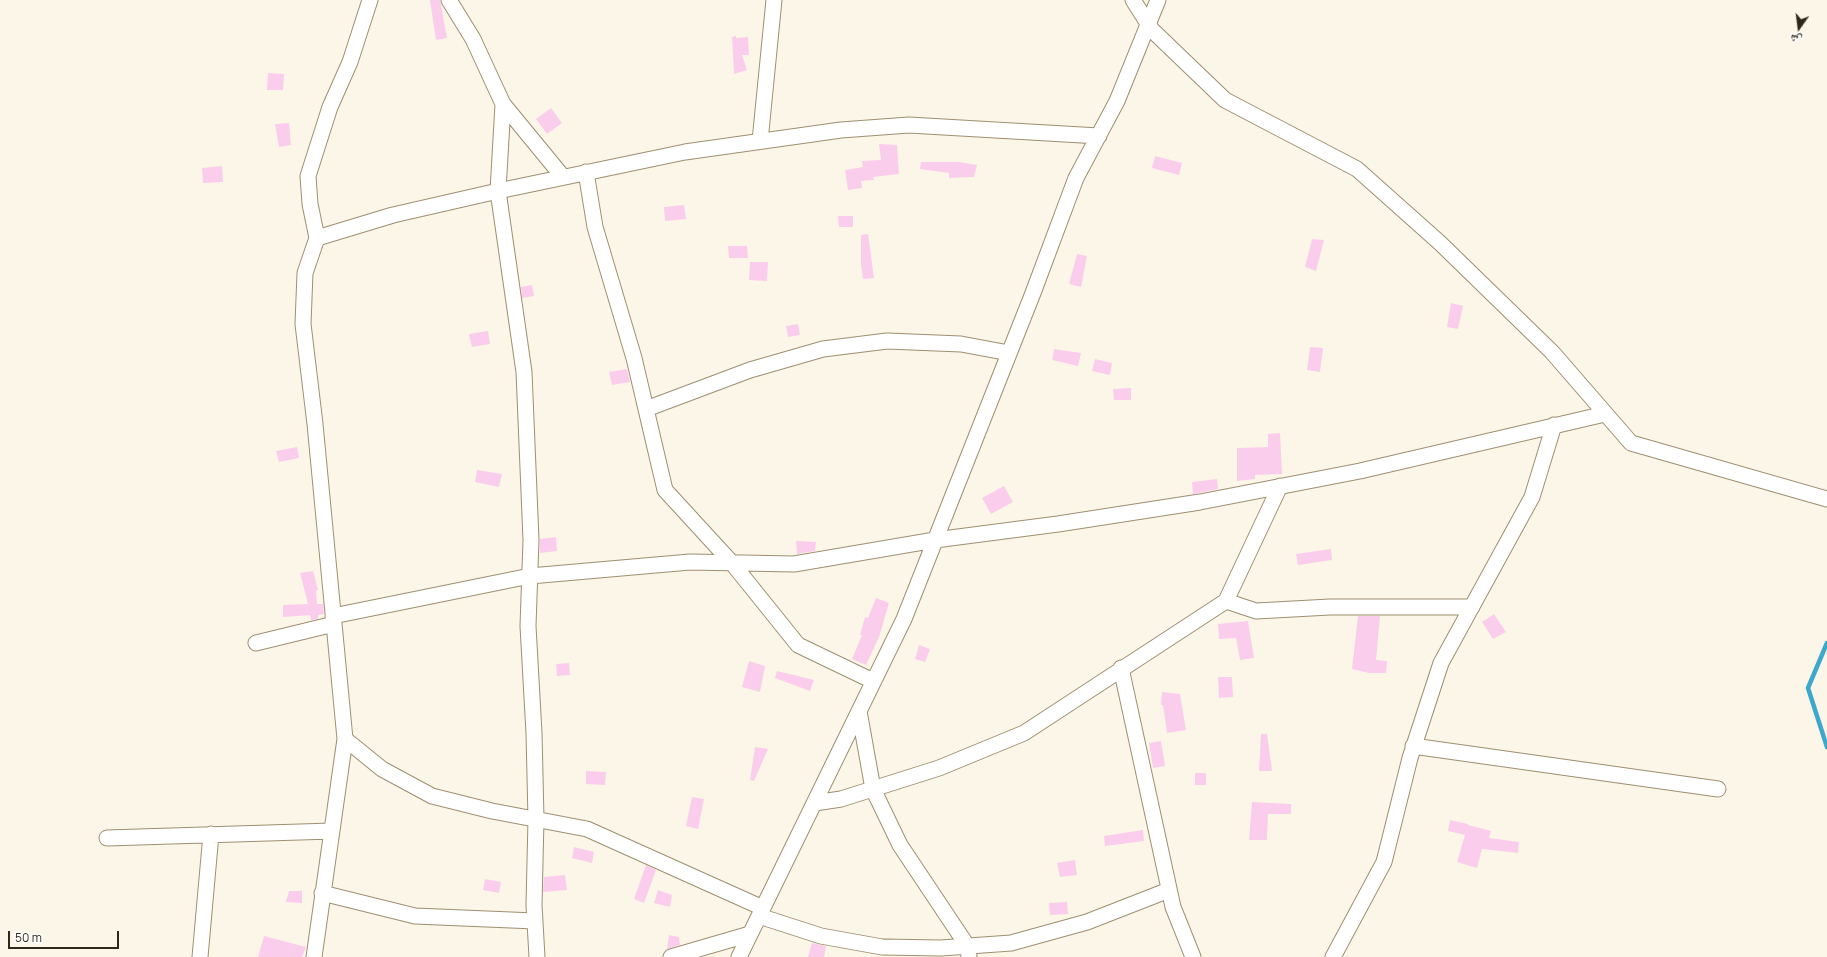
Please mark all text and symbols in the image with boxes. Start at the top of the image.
north arrow [1779,8,1819,48]
text: ش [1789,31,1803,49]
scale bar [10,923,121,949]
text: 50 m [15,929,42,946]

